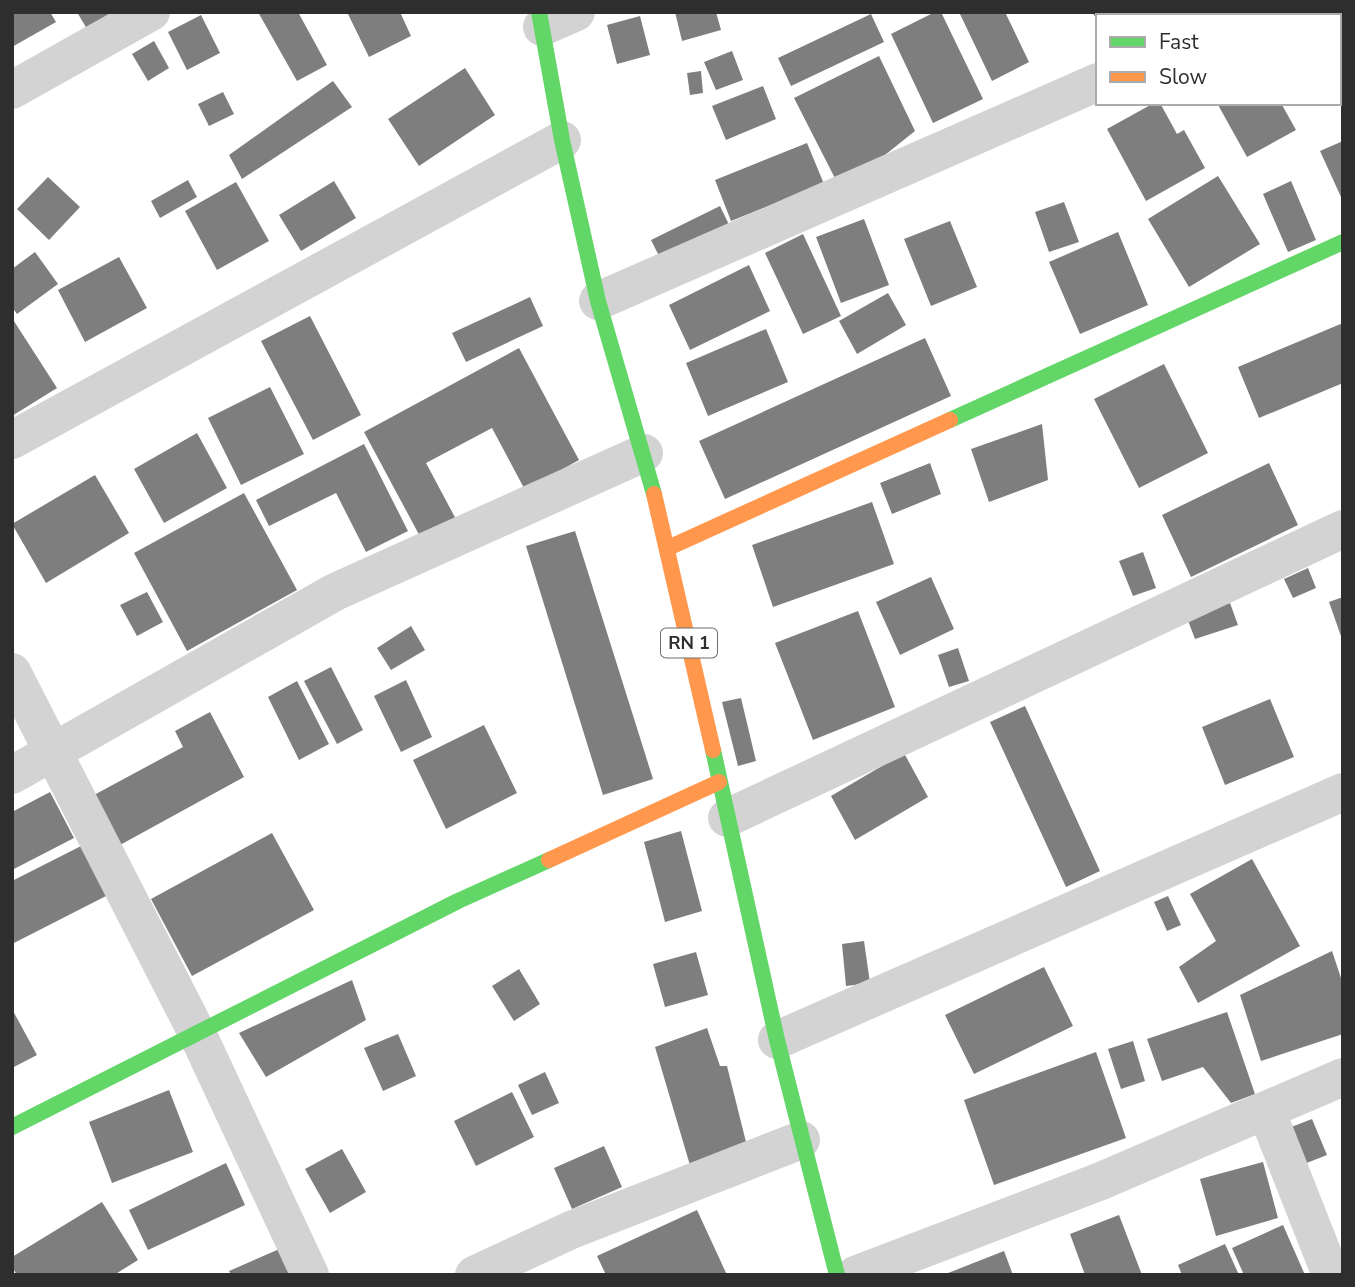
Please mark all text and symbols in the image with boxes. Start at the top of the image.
legend [1096,14,1341,105]
text: Fast [1159,28,1199,56]
text: Slow [1159,63,1208,91]
road number: RN 1 [661,628,717,658]

